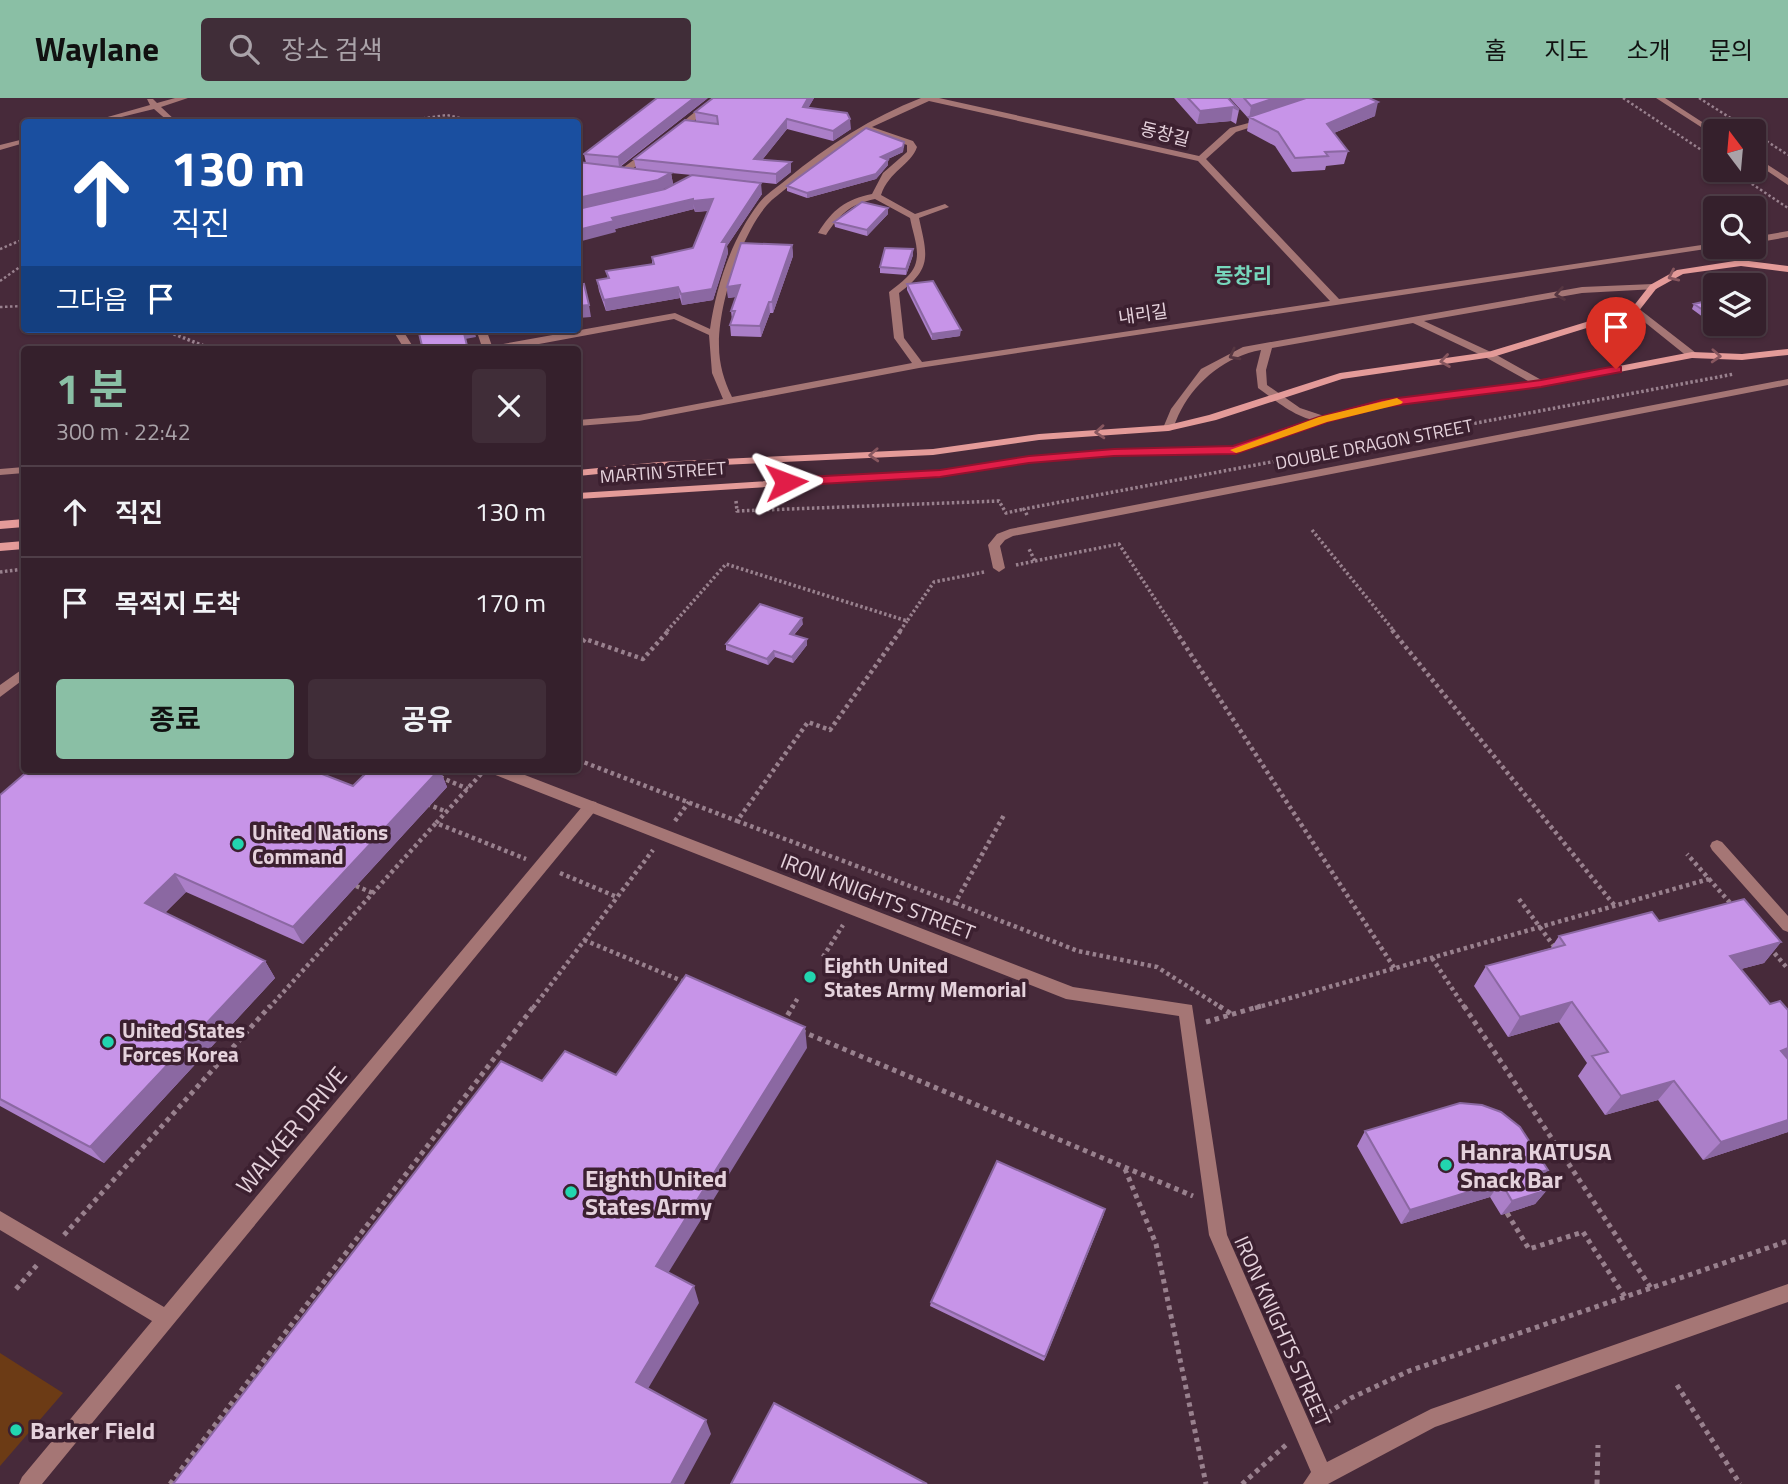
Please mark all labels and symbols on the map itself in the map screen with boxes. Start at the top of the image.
street label: 동창길 [1138,115,1192,153]
north arrow [1703,119,1766,182]
district label: 동창리 [1214,259,1272,291]
one-way arrow [1668,268,1680,282]
one-way arrow [1554,286,1566,301]
street label: 내리길 [1117,297,1169,331]
pin [1586,297,1646,369]
one-way arrow [1229,347,1241,361]
one-way arrow [1711,348,1722,363]
one-way arrow [1439,353,1451,368]
street label: DOUBLE DRAGON STREET [1273,412,1476,476]
one-way arrow [1095,424,1106,439]
position arrow [749,445,823,519]
one-way arrow [868,447,879,462]
street label: MARTIN STREET [599,454,728,490]
place label: United Nations Command [252,816,388,872]
marker: United Nations Command [230,836,246,852]
street label: IRON KNIGHTS STREET [776,844,980,948]
place label: Eighth United States Army Memorial [824,949,1027,1005]
marker: Eighth United States Army Memorial [802,969,818,985]
place label: United States Forces Korea [122,1014,245,1070]
marker: United States Forces Korea [100,1034,116,1050]
street label: WALKER DRIVE [227,1058,355,1202]
place label: Hanra KATUSA Snack Bar [1460,1133,1612,1197]
marker: Hanra KATUSA Snack Bar [1438,1157,1454,1173]
place label: Eighth United States Army [585,1160,727,1224]
marker: Eighth United States Army [563,1184,579,1200]
street label: IRON KNIGHTS STREET [1227,1230,1339,1432]
place label: Barker Field [30,1412,155,1448]
marker: Barker Field [8,1422,24,1438]

